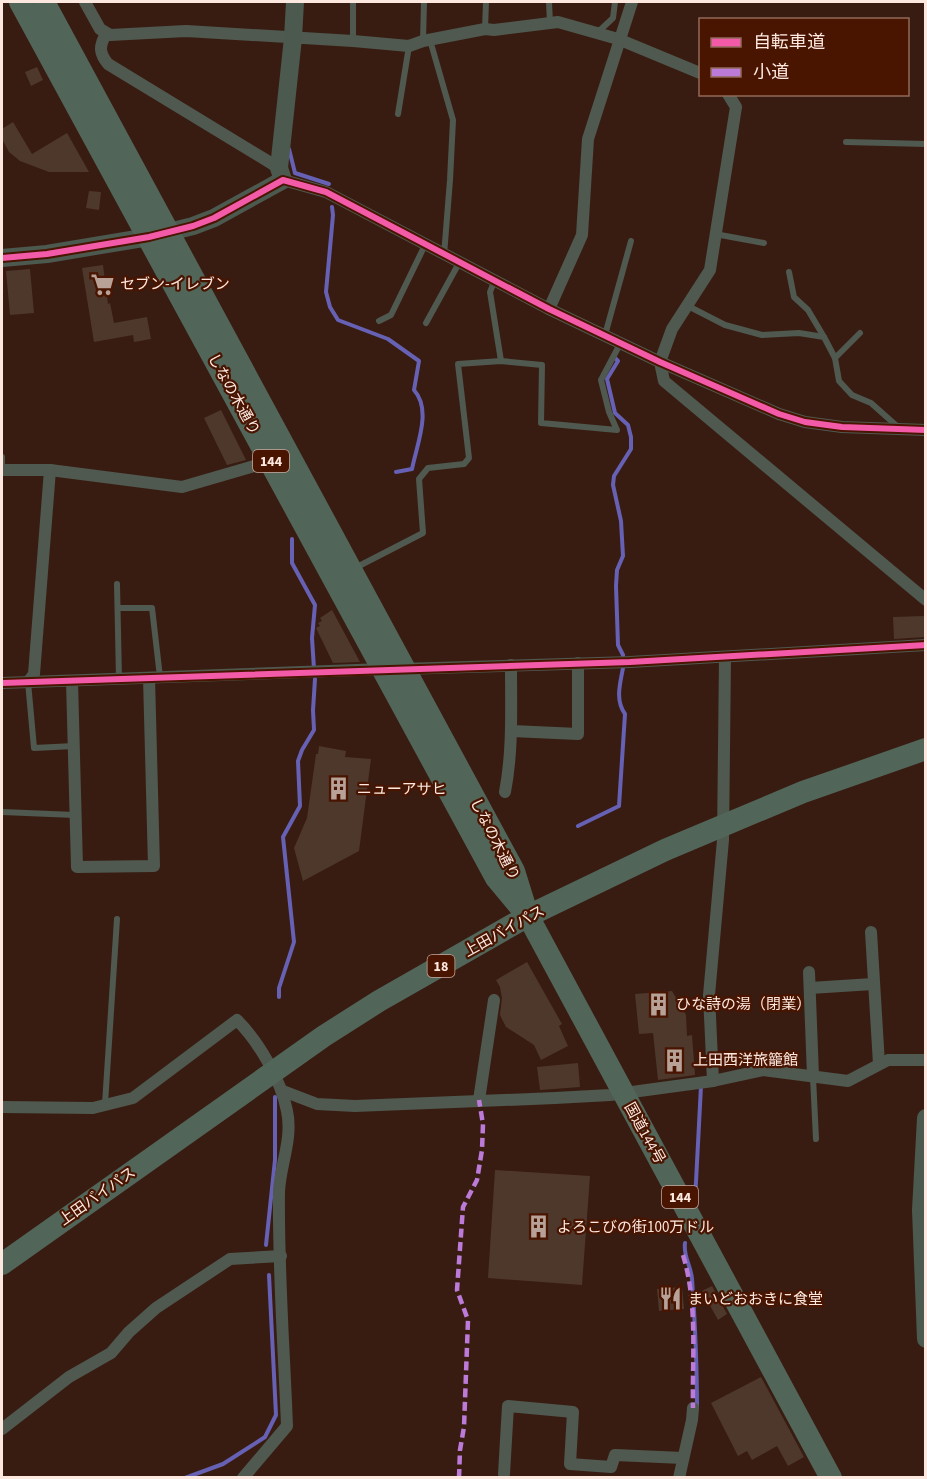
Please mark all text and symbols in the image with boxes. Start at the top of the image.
legend [699,18,909,96]
text: 自転車道 [753,30,825,55]
text: 小道 [753,60,789,85]
supermarket icon: セブン-イレブン [89,271,115,297]
place label: セブン-イレブン [120,274,230,295]
street label: しなの木通り [203,350,265,439]
road number: 144 [253,450,289,472]
building icon: ニューアサヒ [326,776,352,802]
place label: ニューアサヒ [357,779,446,800]
street label: しなの木通り [465,794,524,884]
street label: 上田バイパス [460,901,549,962]
road number: 18 [428,955,454,977]
building icon: ひな詩の湯（閉業） [645,991,671,1017]
place label: ひな詩の湯（閉業） [676,994,811,1015]
building icon: 上田西洋旅籠館 [662,1047,688,1073]
place label: 上田西洋旅籠館 [693,1050,798,1071]
street label: 国道144号 [619,1099,670,1168]
street label: 上田バイパス [55,1162,140,1231]
road number: 144 [662,1186,698,1208]
building icon: よろこびの街100万ドル [526,1214,552,1240]
place label: よろこびの街100万ドル [557,1217,714,1238]
restaurant icon: まいどおおきに食堂 [657,1286,683,1312]
place label: まいどおおきに食堂 [688,1289,823,1310]

